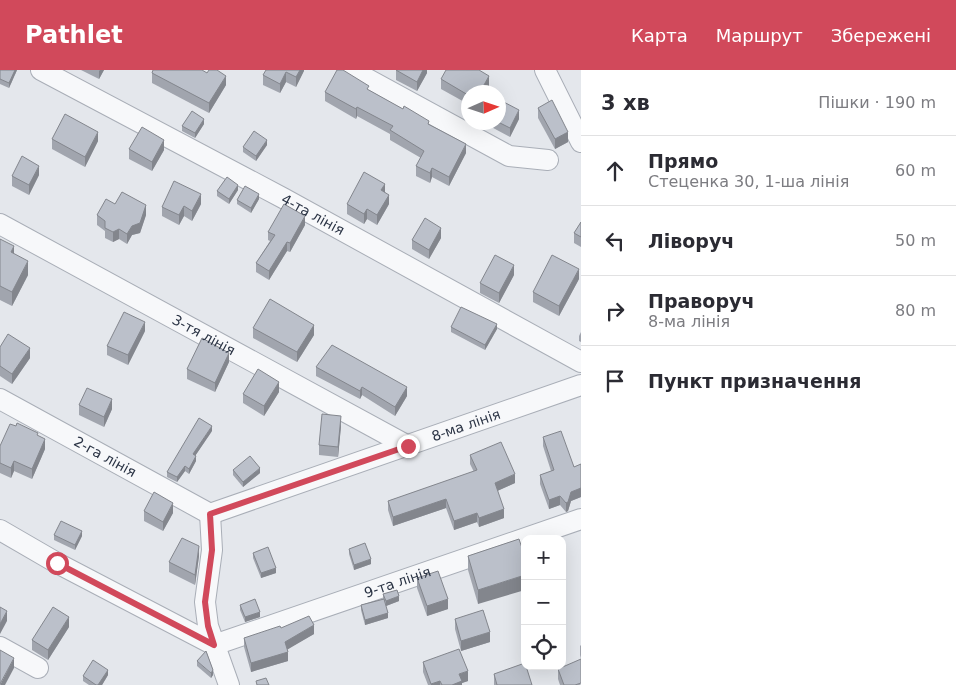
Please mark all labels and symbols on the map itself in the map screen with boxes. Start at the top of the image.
north arrow [461,85,506,130]
street label: 4-та лінія [279,191,347,238]
street label: 3-тя лінія [170,311,238,358]
street label: 8-ма лінія [429,406,503,444]
street label: 2-га лінія [71,433,139,480]
route end [397,435,420,458]
route start [46,552,69,575]
street label: 9-та лінія [362,563,433,601]

